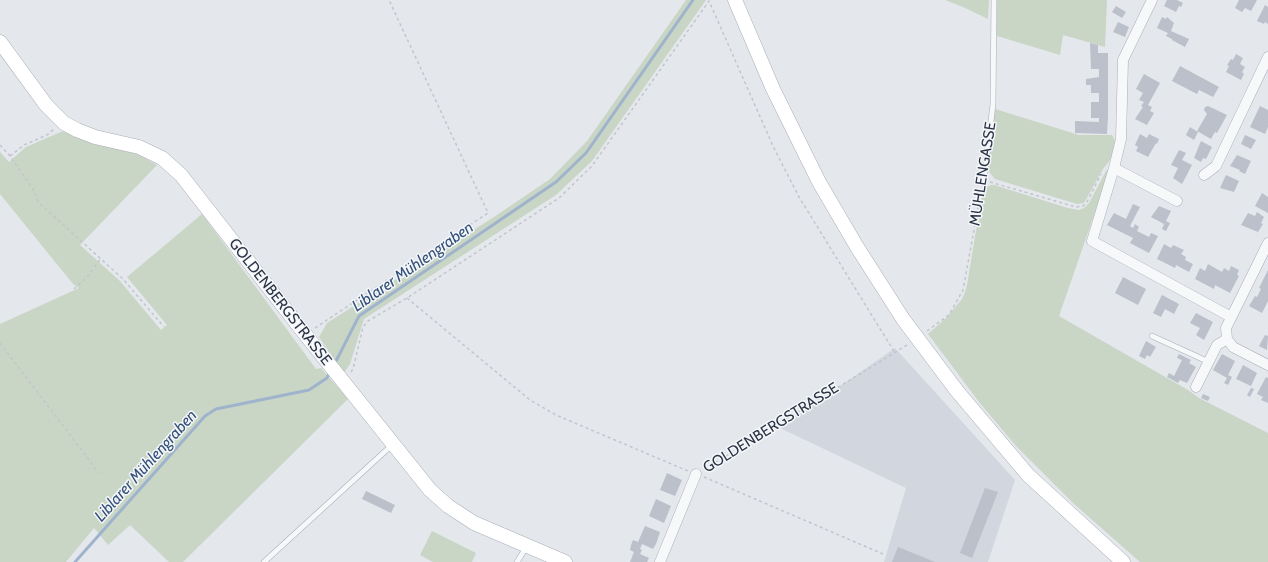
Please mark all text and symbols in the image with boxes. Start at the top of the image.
street label: MÜHLENGASSE [966,121,1000,227]
water label: Liblarer Mühlengraben [349,218,477,316]
street label: GOLDENBERGSTRASSE [225,235,335,369]
street label: GOLDENBERGSTRASSE [700,379,842,477]
water label: Liblarer Mühlengraben [91,406,201,526]

